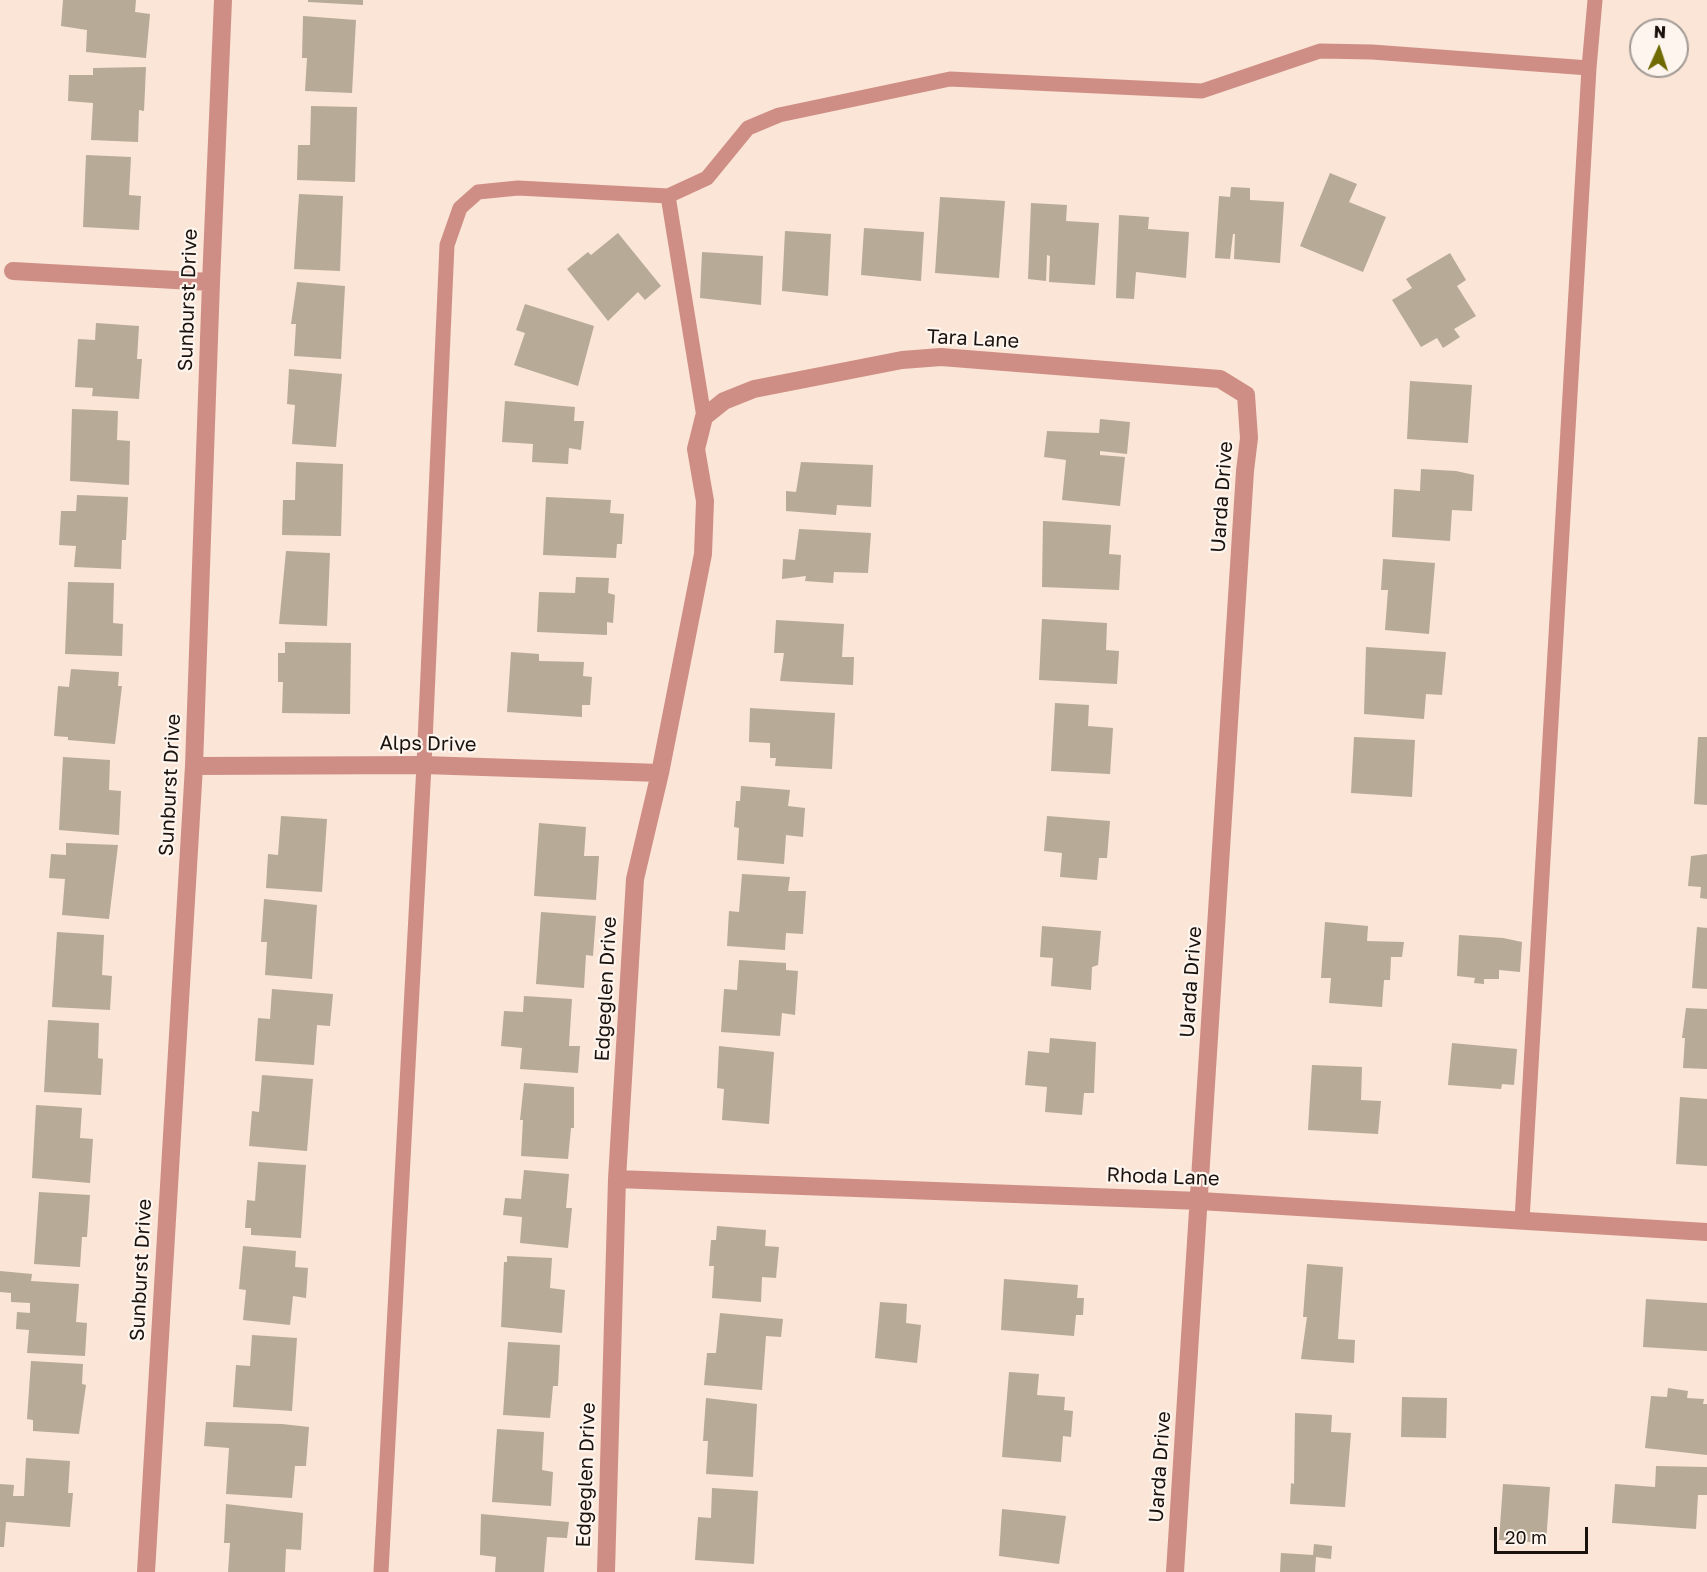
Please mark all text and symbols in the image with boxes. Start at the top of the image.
north arrow [1629,18,1689,78]
text: N [1653,22,1666,42]
street label: Sunburst Drive [174,228,202,372]
street label: Tara Lane [926,325,1020,353]
street label: Uarda Drive [1206,440,1238,554]
street label: Sunburst Drive [154,713,186,857]
street label: Alps Drive [379,731,477,757]
street label: Edgeglen Drive [590,916,622,1062]
street label: Uarda Drive [1175,925,1207,1039]
street label: Rhoda Lane [1106,1163,1220,1191]
street label: Sunburst Drive [125,1198,157,1342]
street label: Edgeglen Drive [571,1402,601,1548]
street label: Uarda Drive [1144,1410,1176,1524]
scale bar [1497,1515,1592,1553]
text: 20 m [1505,1526,1547,1548]

